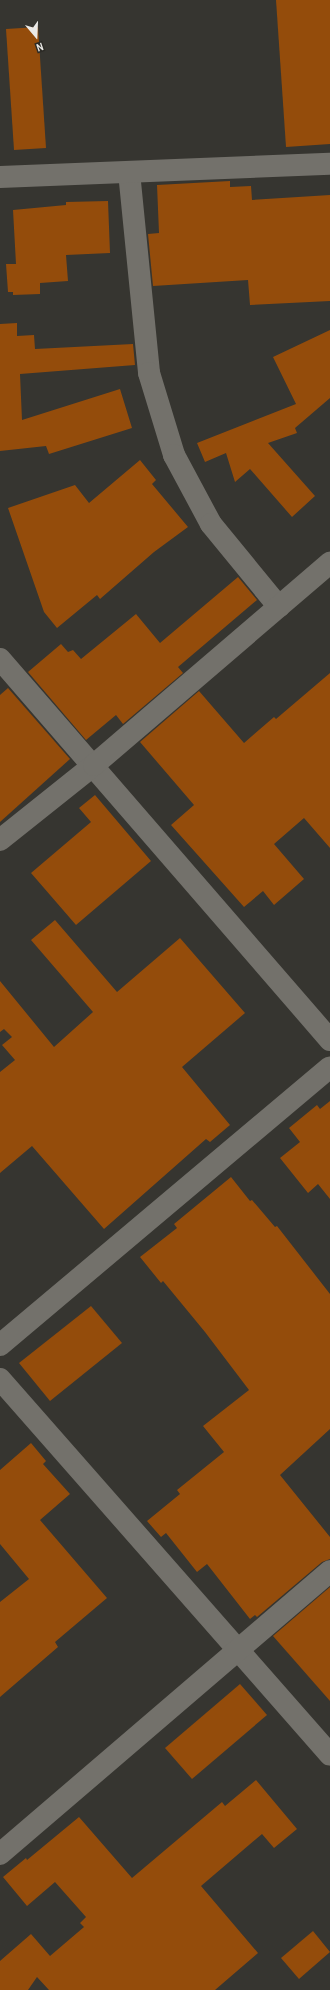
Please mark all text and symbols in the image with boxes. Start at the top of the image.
north arrow [16,16,56,56]
text: N [35,40,45,55]

